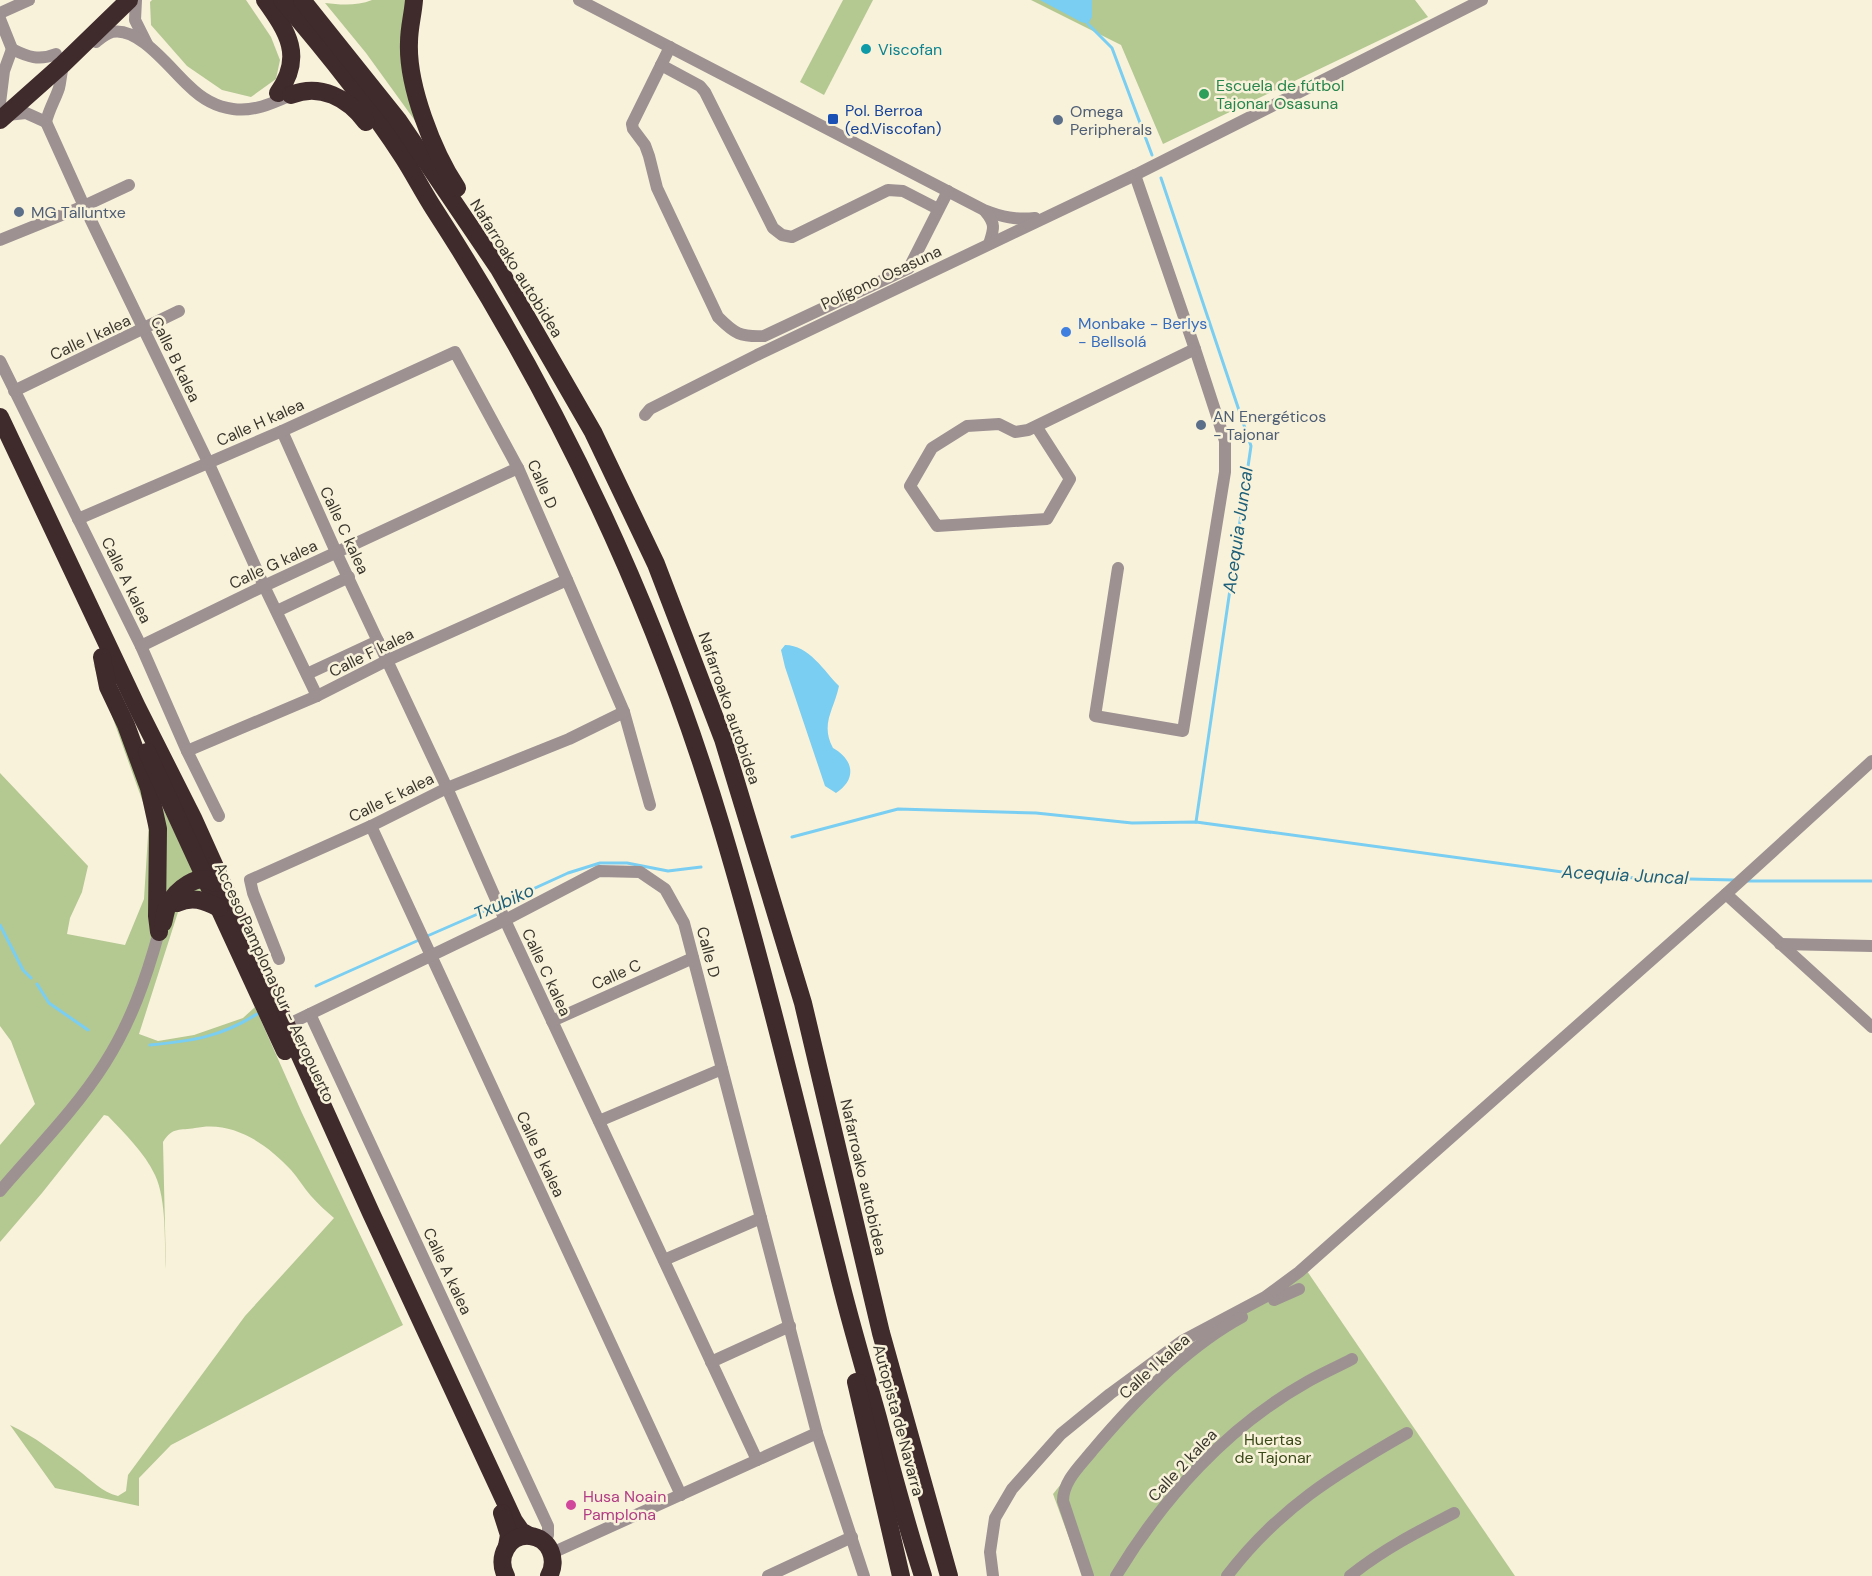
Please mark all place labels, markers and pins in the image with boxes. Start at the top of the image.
place label: Viscofan [878,39,942,60]
marker: Viscofan [859,42,873,56]
place label: Escuela de fútbol Tajonar Osasuna [1216,75,1344,114]
marker: Escuela de fútbol Tajonar Osasuna [1197,87,1211,101]
place label: Pol. Berroa (ed.Viscofan) [845,100,942,139]
place label: Omega Peripherals [1070,101,1152,140]
marker: Pol. Berroa (ed.Viscofan) [826,112,840,126]
marker: Omega Peripherals [1051,113,1065,127]
place label: MG Talluntxe [31,202,126,223]
marker: MG Talluntxe [12,205,26,219]
place label: Monbake - Berlys - Bellsolá [1078,313,1207,352]
marker: Monbake - Berlys - Bellsolá [1059,325,1073,339]
place label: AN Energéticos - Tajonar [1213,406,1326,445]
marker: AN Energéticos - Tajonar [1194,418,1208,432]
place label: Husa Noain Pamplona [583,1486,666,1525]
marker: Husa Noain Pamplona [564,1498,578,1512]

